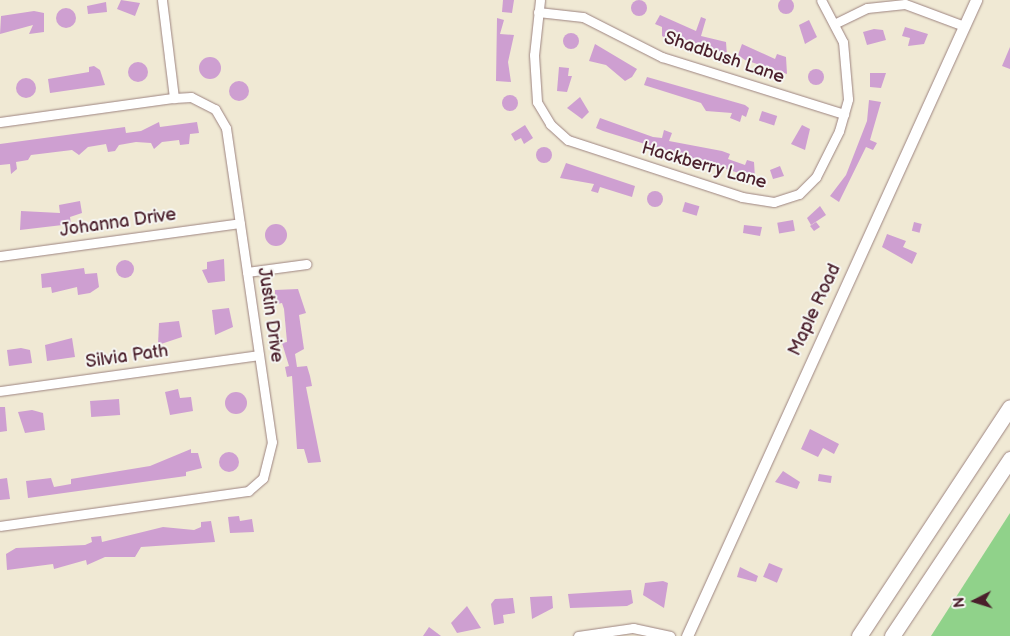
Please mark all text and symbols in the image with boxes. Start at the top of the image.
street label: Shadbush Lane [661,27,787,89]
street label: Hackberry Lane [638,138,770,194]
street label: Johanna Drive [59,204,177,242]
street label: Maple Road [784,261,846,359]
street label: Justin Drive [253,266,287,364]
street label: Silvia Path [84,341,170,373]
north arrow [950,576,1000,626]
text: N [951,596,968,608]

